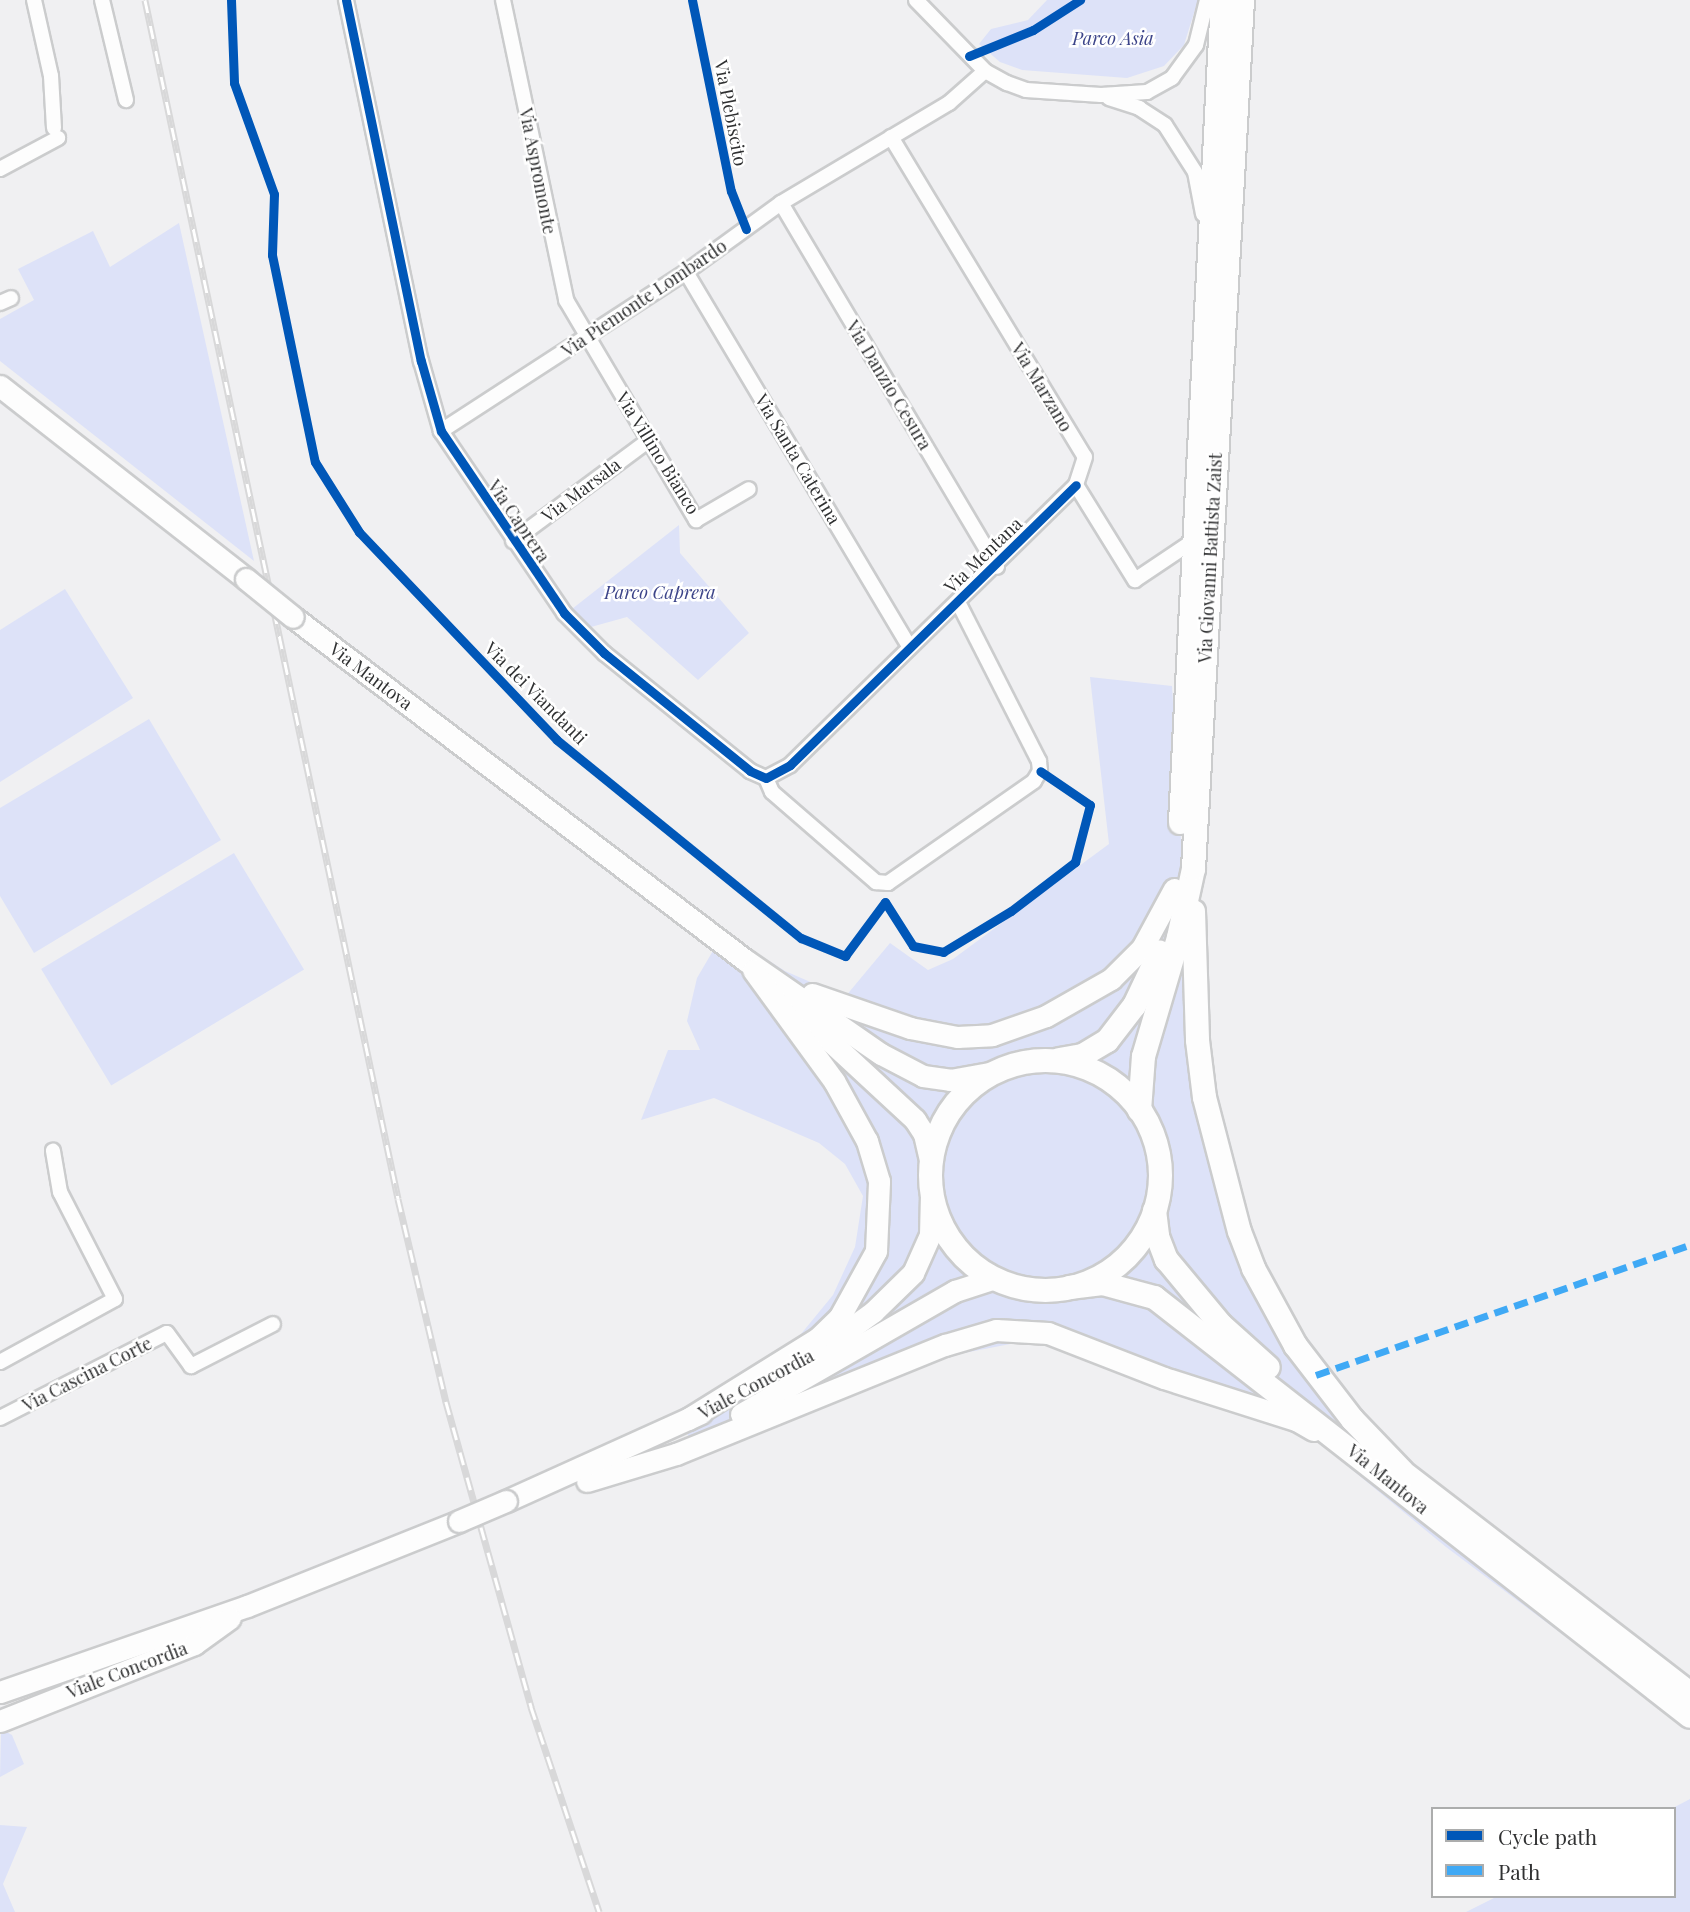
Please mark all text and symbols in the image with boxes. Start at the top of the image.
park label: Parco Asia [1072,27,1154,49]
street label: Via Plebiscito [710,58,752,168]
street label: Via Aspromonte [515,106,561,236]
street label: Via Piemonte Lombardo [557,235,731,361]
street label: Via Danzio Cesura [842,316,936,454]
street label: Via Marzano [1007,338,1077,436]
street label: Via Villino Bianco [611,387,705,519]
street label: Via Santa Caterina [750,390,846,528]
street label: Via Giovanni Battista Zaist [1194,452,1226,664]
street label: Via Marsala [537,453,625,527]
street label: Via Caprera [483,476,555,566]
street label: Via Mentana [940,513,1026,597]
park label: Parco Caprera [604,581,716,603]
street label: Via dei Viandanti [480,637,592,749]
street label: Via Mantova [325,638,417,714]
street label: Via Cascina Corte [18,1332,156,1416]
street label: Viale Concordia [695,1345,817,1423]
street label: Via Mantova [1343,1440,1433,1518]
street label: Viale Concordia [64,1637,190,1703]
legend [1431,1807,1676,1898]
text: Cycle path [1498,1822,1597,1850]
text: Path [1498,1857,1540,1885]

